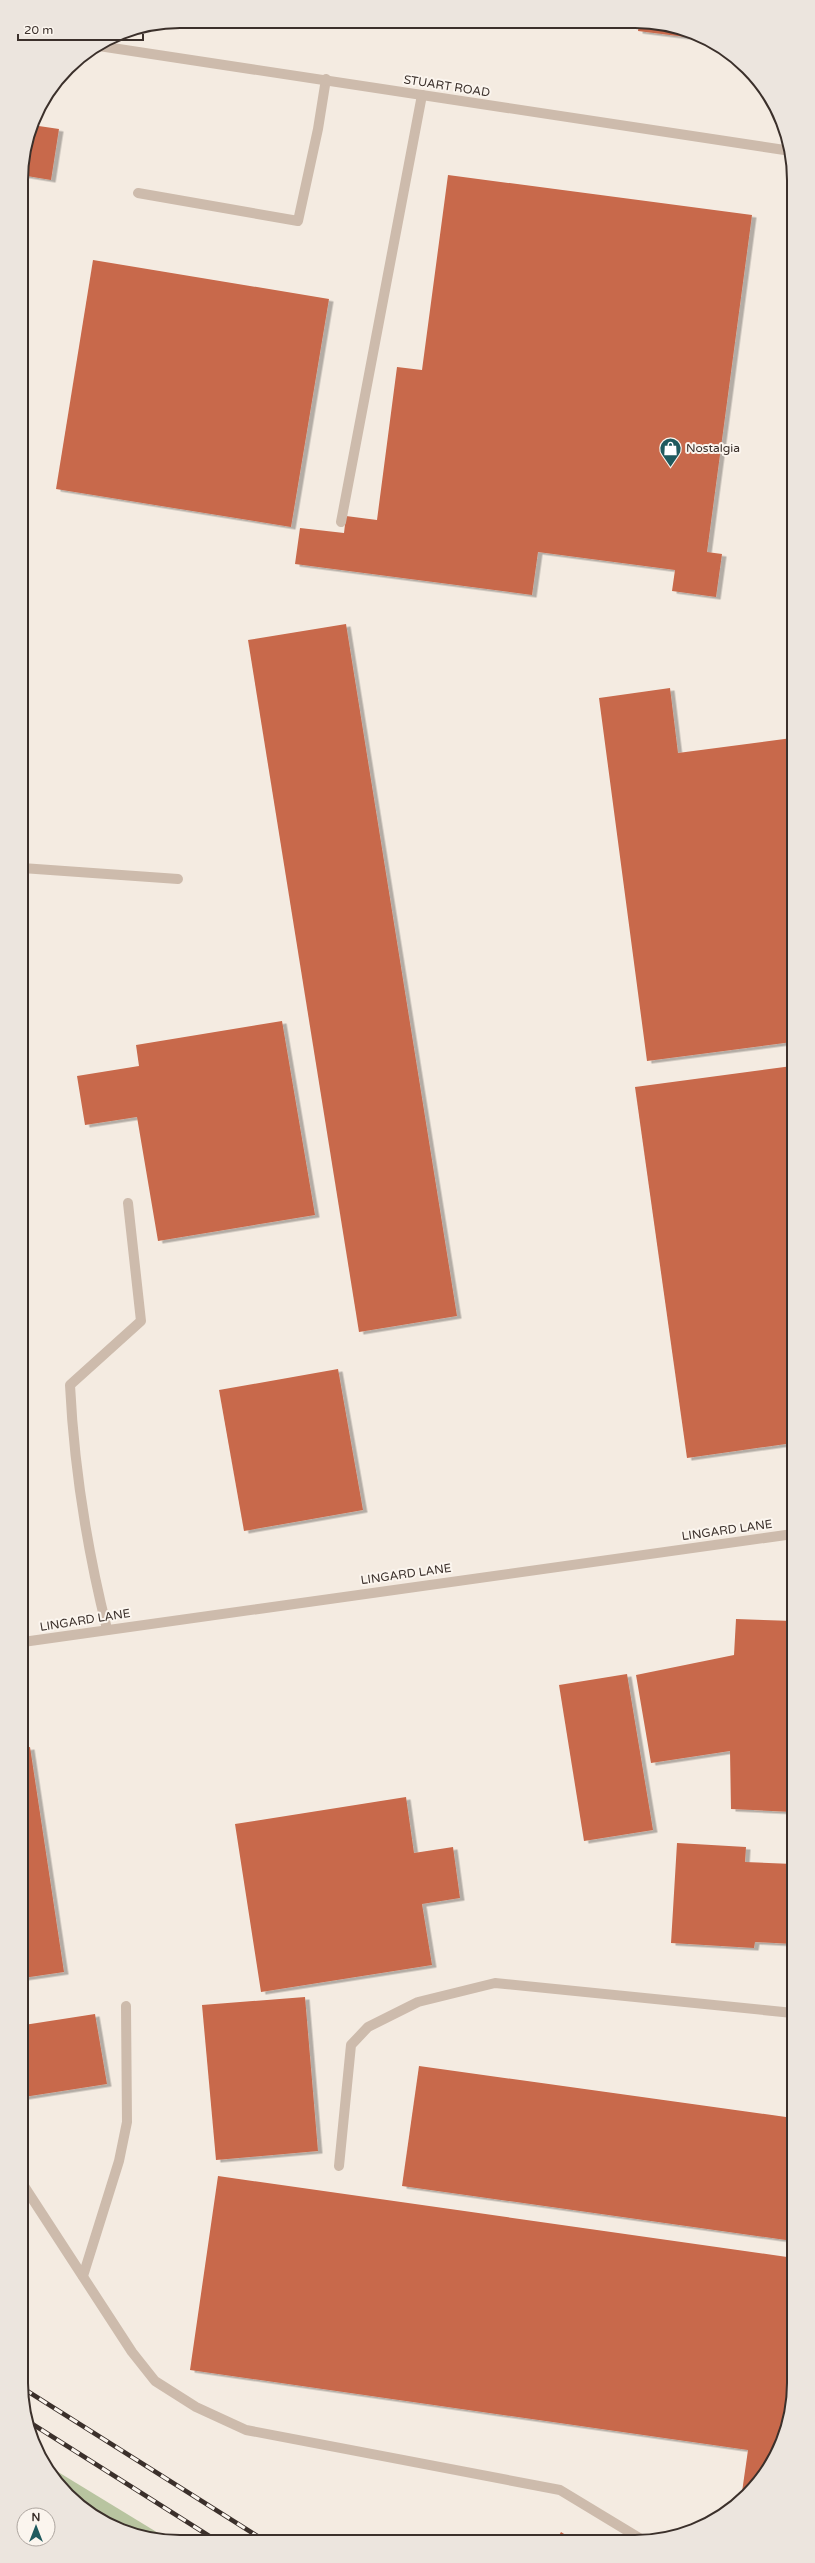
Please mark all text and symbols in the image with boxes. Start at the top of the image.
scale bar [18,16,143,42]
text: 20 m [24,23,53,37]
street label: STUART ROAD [403,72,491,100]
shop icon: Nostalgia [657,435,683,468]
place label: Nostalgia [686,441,740,455]
street label: LINGARD LANE [681,1517,774,1543]
street label: LINGARD LANE [360,1561,453,1587]
street label: LINGARD LANE [39,1606,132,1634]
north arrow [16,2507,56,2547]
text: N [32,2511,40,2524]

